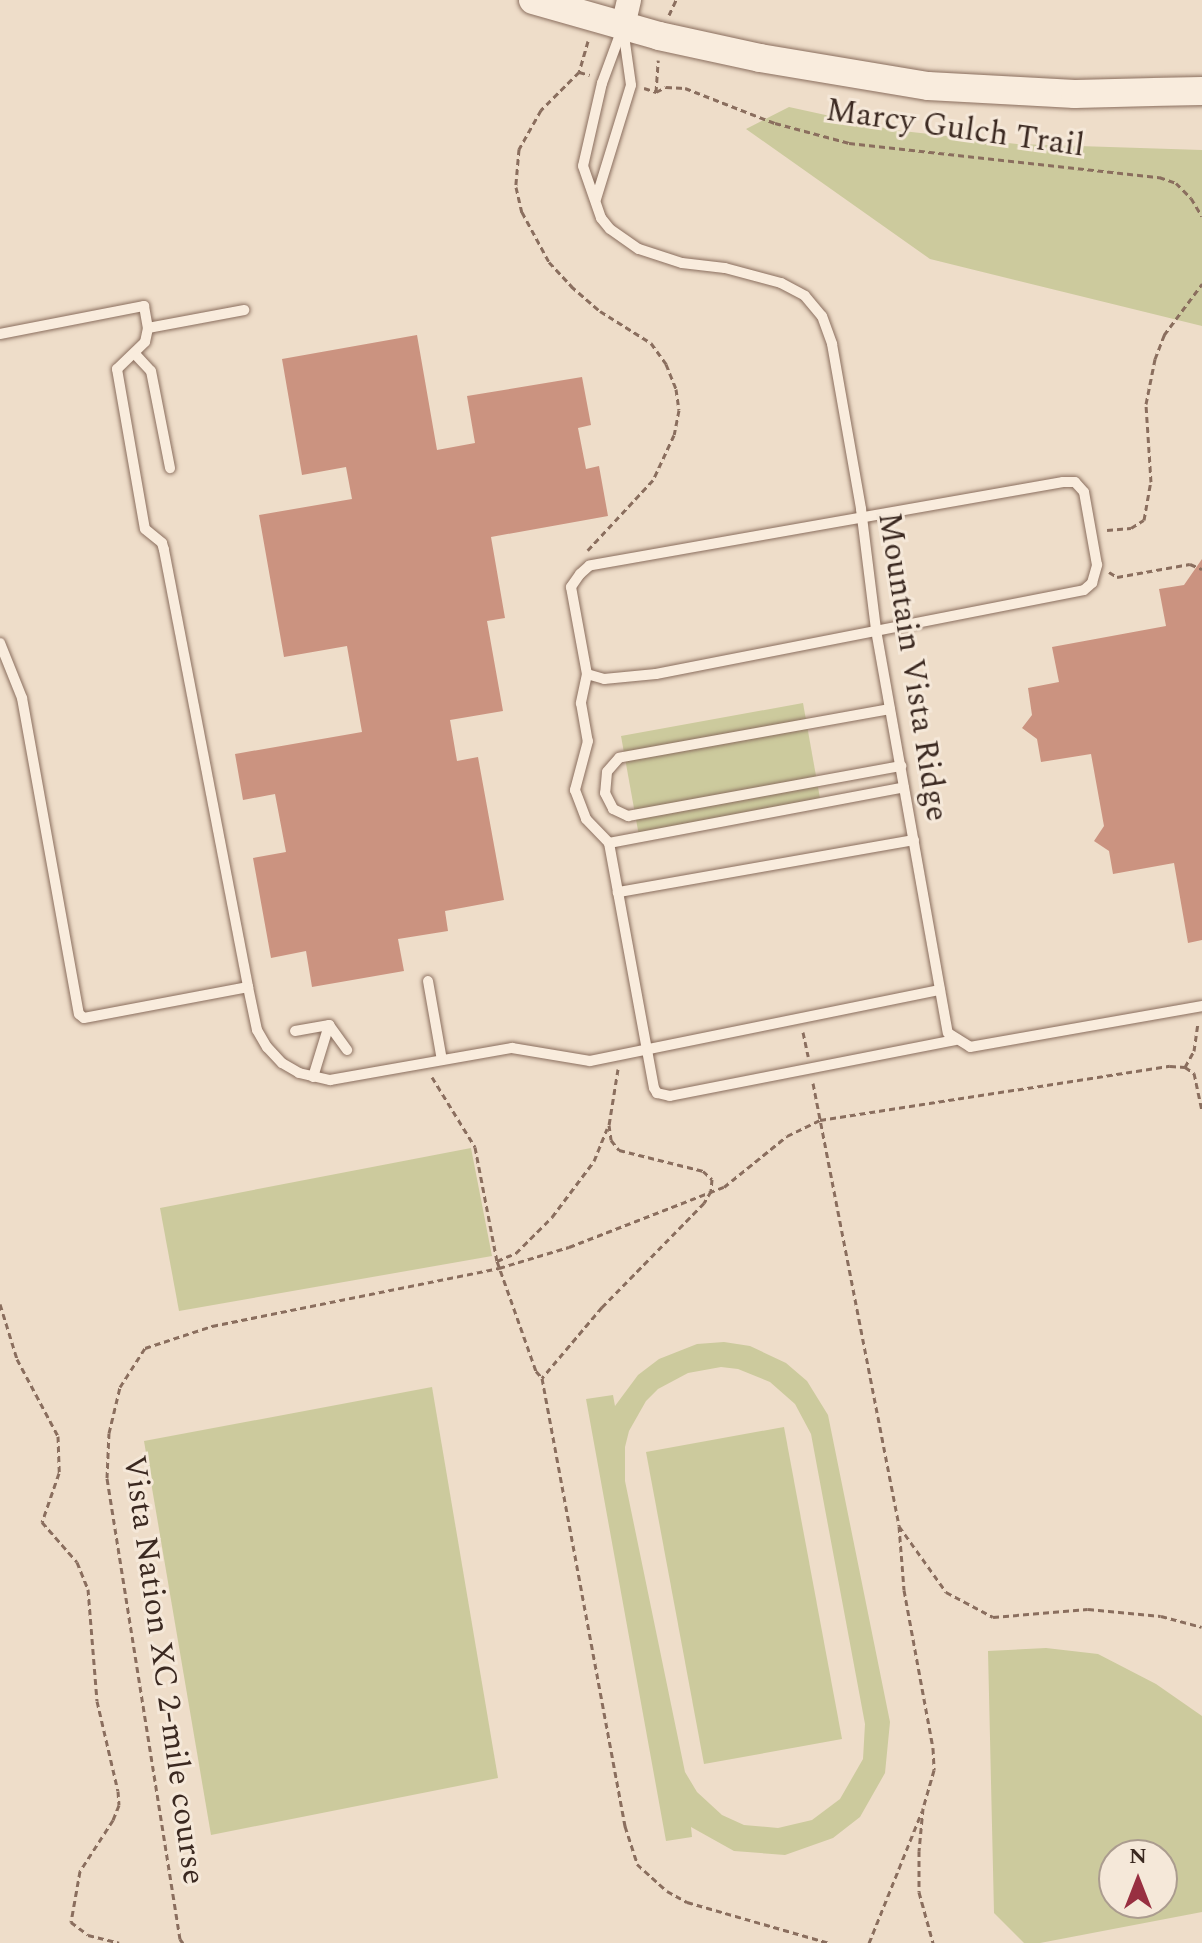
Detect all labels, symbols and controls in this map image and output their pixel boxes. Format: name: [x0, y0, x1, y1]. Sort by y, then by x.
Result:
street label: Marcy Gulch Trail: [823, 92, 1087, 166]
street label: Mountain Vista Ridge: [869, 510, 955, 824]
street label: Vista Nation XC 2-mile course: [114, 1453, 212, 1887]
north arrow: [1098, 1839, 1178, 1919]
text: N: [1129, 1840, 1147, 1873]

